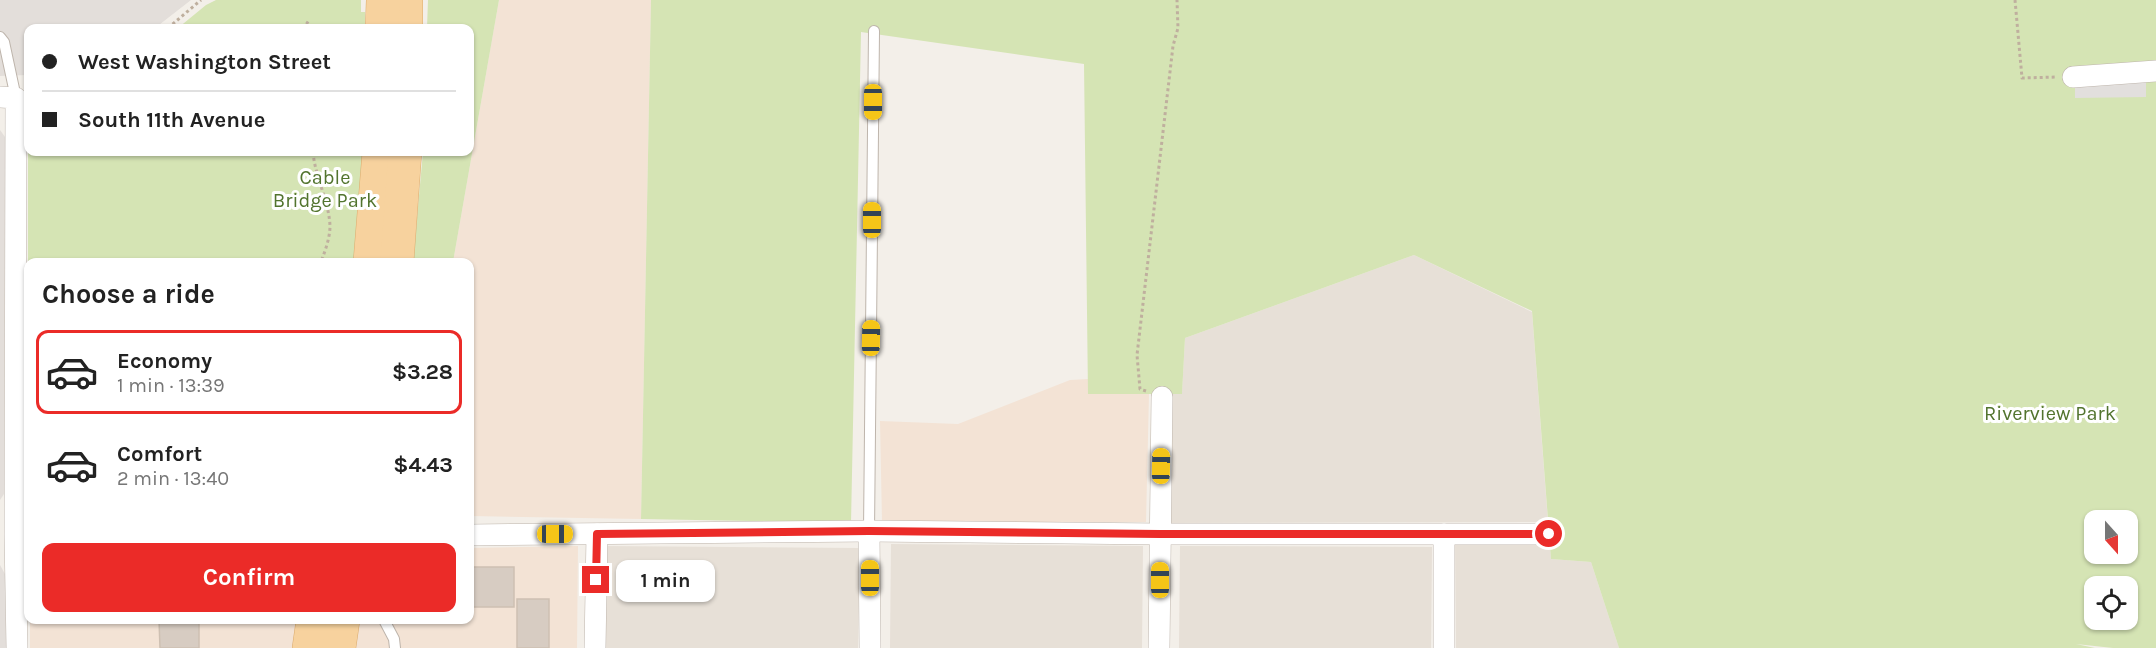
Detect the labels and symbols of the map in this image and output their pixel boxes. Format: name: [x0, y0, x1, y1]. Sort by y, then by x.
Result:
car: [864, 84, 882, 120]
park label: Cable Bridge Park: [273, 166, 377, 212]
car: [863, 202, 881, 238]
car: [862, 320, 880, 356]
park label: Riverview Park: [1984, 402, 2116, 425]
car: [1152, 448, 1170, 484]
north arrow: [2084, 510, 2138, 564]
route start: [1535, 520, 1562, 547]
car: [537, 525, 573, 543]
callout: 1 min: [617, 559, 716, 601]
car: [861, 560, 879, 596]
car: [1151, 562, 1169, 598]
route end: [582, 566, 609, 593]

